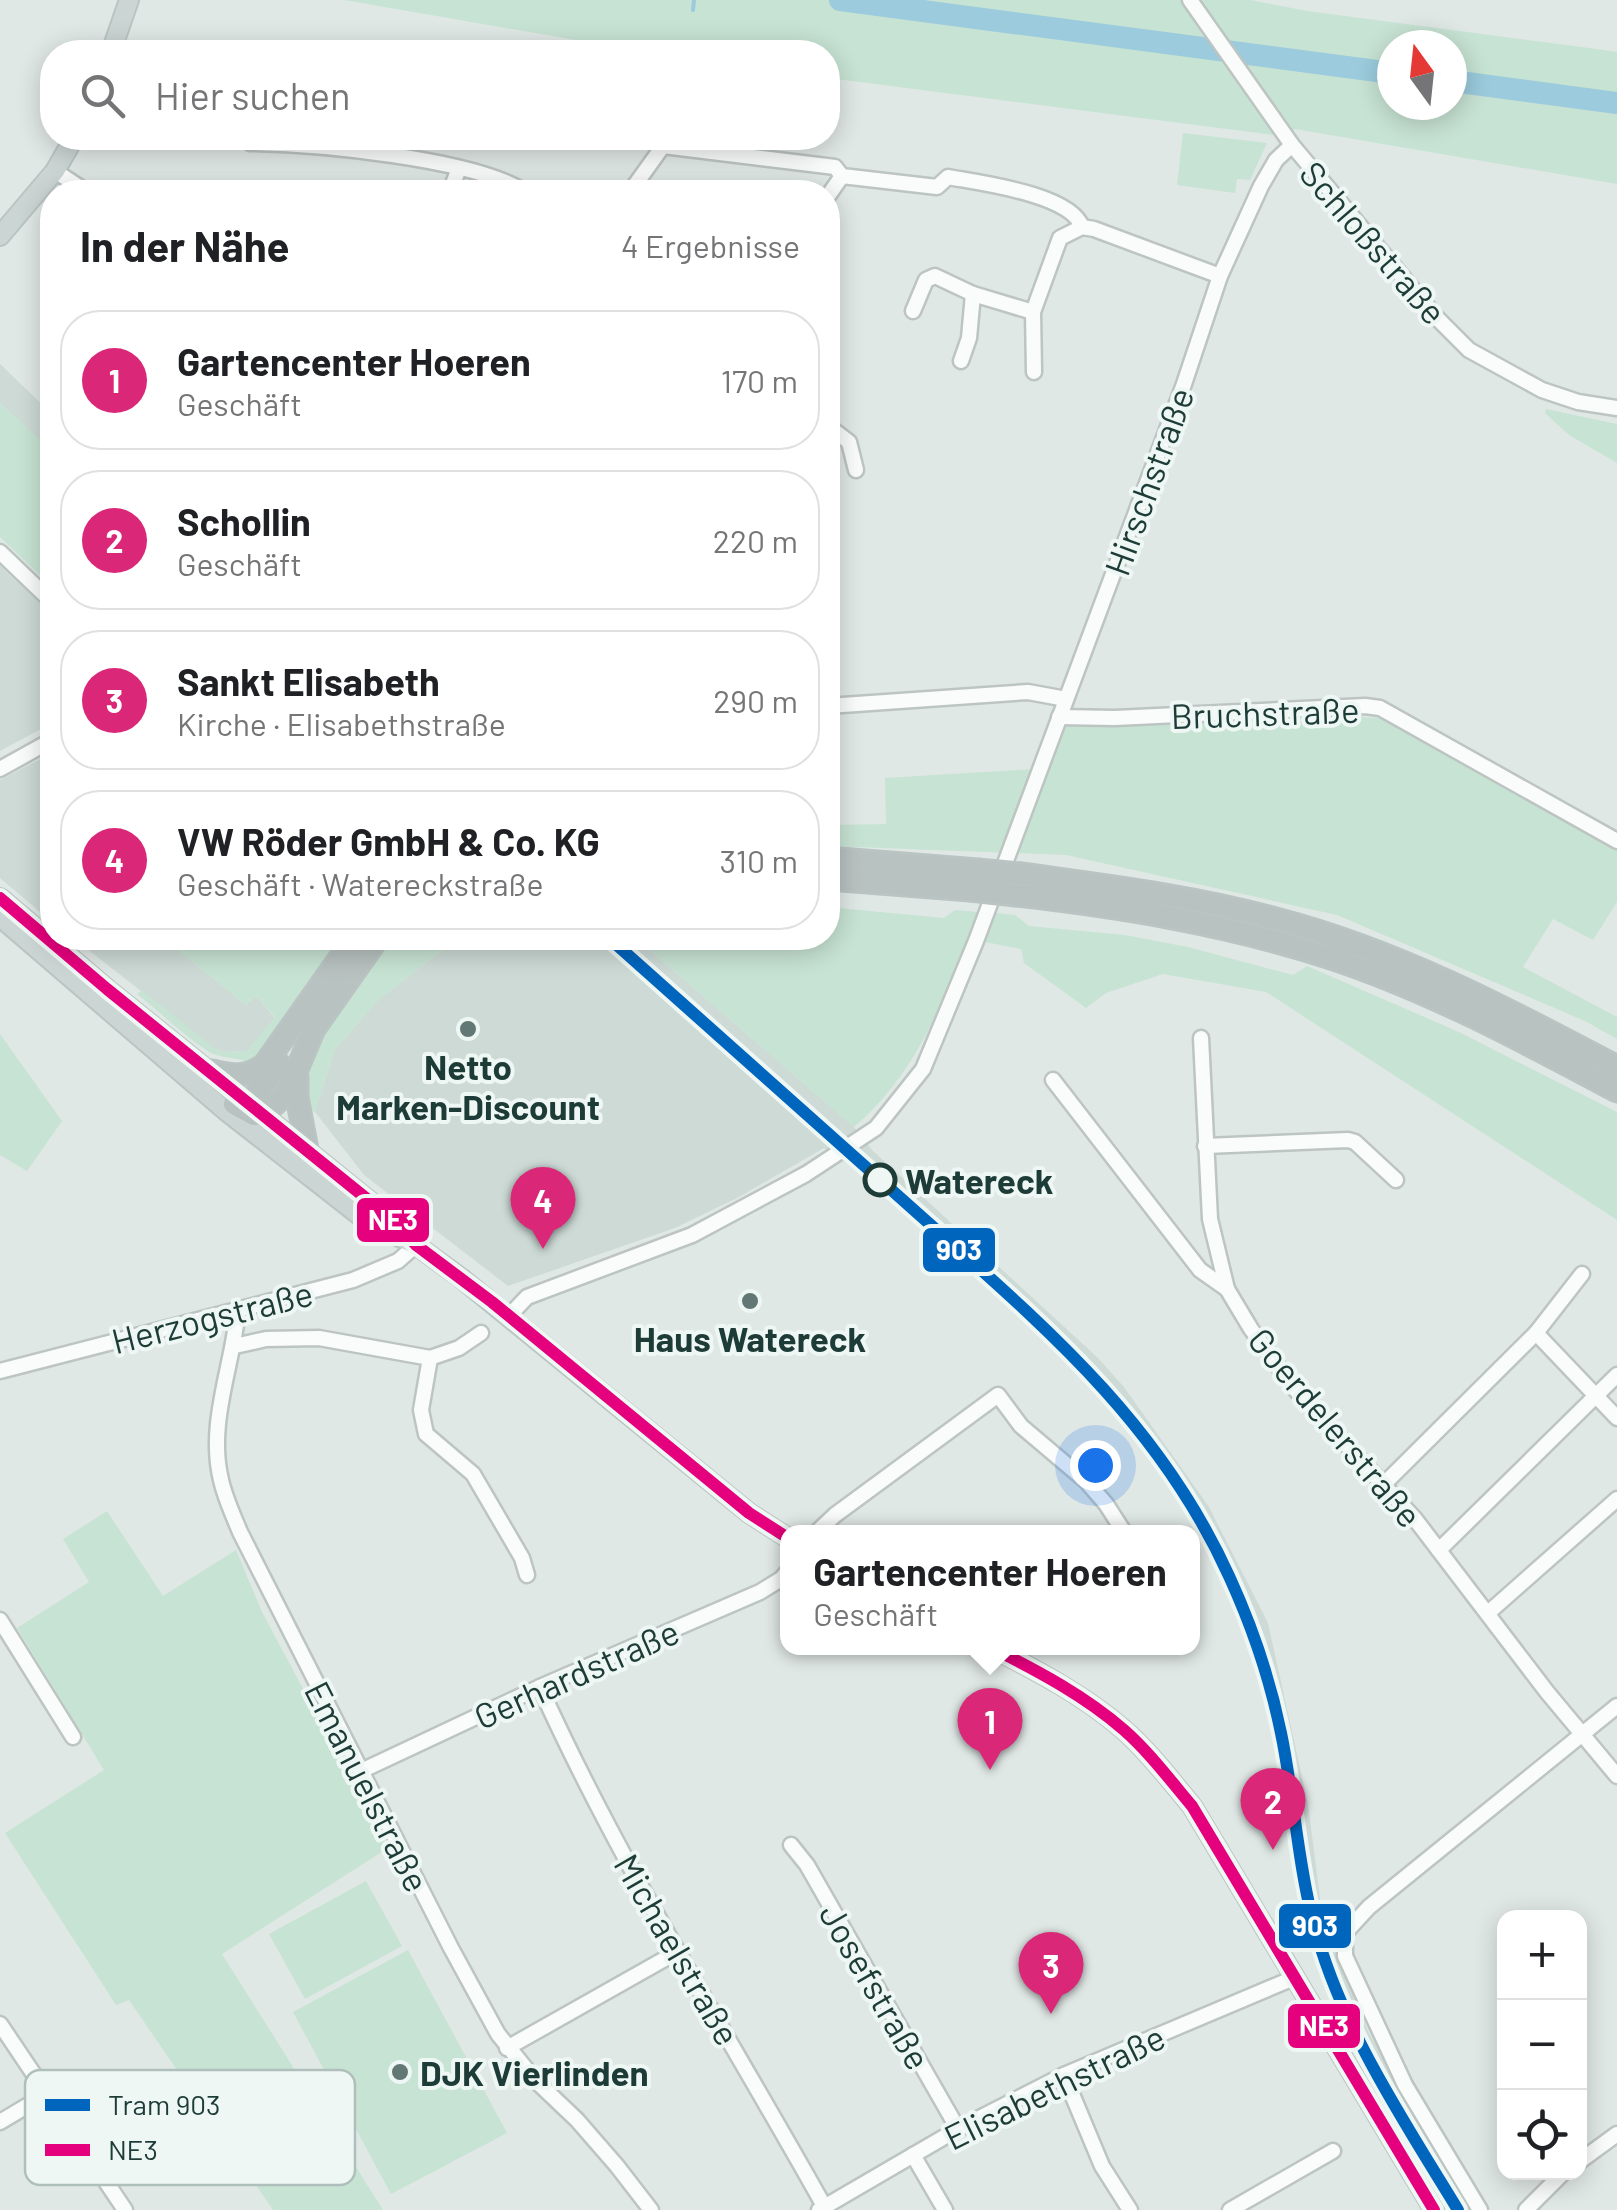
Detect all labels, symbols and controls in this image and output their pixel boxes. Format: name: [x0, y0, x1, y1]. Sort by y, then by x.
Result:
north arrow: [1377, 30, 1467, 120]
search box: [40, 40, 840, 150]
icon: search: [75, 68, 130, 123]
text: Hier suchen: [155, 72, 351, 118]
street label: Schloßstraße: [1292, 152, 1456, 332]
text: In der Nähe: [80, 220, 289, 270]
text: 4 Ergebnisse: [621, 226, 800, 264]
text: Gartencenter Hoeren: [177, 338, 531, 384]
text: 1: [109, 361, 120, 399]
text: 170 m: [721, 361, 798, 399]
street label: Hirschstraße: [1095, 381, 1201, 581]
text: Geschäft: [177, 384, 302, 422]
text: Schollin: [177, 498, 311, 544]
text: 2: [106, 521, 123, 559]
text: 220 m: [713, 521, 798, 559]
text: Geschäft: [177, 544, 302, 582]
text: Sankt Elisabeth: [177, 658, 440, 704]
text: 3: [106, 681, 123, 719]
text: 290 m: [713, 681, 798, 719]
street label: Bruchstraße: [1170, 688, 1360, 736]
text: Kirche · Elisabethstraße: [177, 704, 506, 742]
text: VW Röder GmbH & Co. KG: [177, 818, 600, 864]
text: 4: [105, 841, 124, 879]
text: 310 m: [720, 841, 798, 879]
text: Geschäft · Watereckstraße: [177, 864, 543, 902]
marker: Netto Marken-Discount: [457, 1018, 479, 1040]
place label: Netto Marken-Discount: [336, 1045, 600, 1127]
place label: Watereck: [905, 1159, 1053, 1201]
marker: Watereck: [864, 1164, 896, 1196]
pin: 4: [510, 1166, 576, 1249]
line badge: NE3: [355, 1196, 431, 1244]
text: NE3: [368, 1202, 418, 1236]
line badge: 903: [921, 1226, 997, 1274]
text: 903: [936, 1232, 982, 1266]
street label: Herzogstraße: [107, 1271, 317, 1361]
marker: Haus Watereck: [739, 1290, 761, 1312]
place label: Haus Watereck: [634, 1317, 866, 1359]
street label: Goerdelerstraße: [1241, 1319, 1431, 1535]
your location: [1070, 1440, 1121, 1491]
popup: [780, 1525, 1200, 1655]
text: Gartencenter Hoeren: [813, 1548, 1167, 1594]
text: Geschäft: [813, 1594, 938, 1632]
street label: Gerhardstraße: [467, 1609, 685, 1737]
street label: Emanuelstraße: [297, 1674, 439, 1898]
pin: 1: [958, 1688, 1022, 1770]
pin: 2: [1240, 1768, 1306, 1850]
street label: Michaelstraße: [606, 1846, 750, 2052]
street label: Josefstraße: [812, 1896, 940, 2076]
line badge: 903: [1277, 1902, 1353, 1950]
text: 903: [1292, 1908, 1338, 1942]
map controls: [1497, 1910, 1587, 2180]
button: +: [1497, 1910, 1587, 2000]
pin: 3: [1018, 1932, 1084, 2014]
button: −: [1497, 2000, 1587, 2090]
line badge: NE3: [1286, 2002, 1362, 2050]
text: NE3: [1299, 2008, 1349, 2042]
street label: Elisabethstraße: [937, 2015, 1171, 2157]
place label: DJK Vierlinden: [420, 2051, 649, 2093]
marker: DJK Vierlinden: [389, 2061, 411, 2083]
legend: [25, 2070, 355, 2185]
text: Tram 903: [108, 2087, 220, 2121]
button: locate: [1497, 2090, 1587, 2180]
text: NE3: [108, 2132, 158, 2166]

